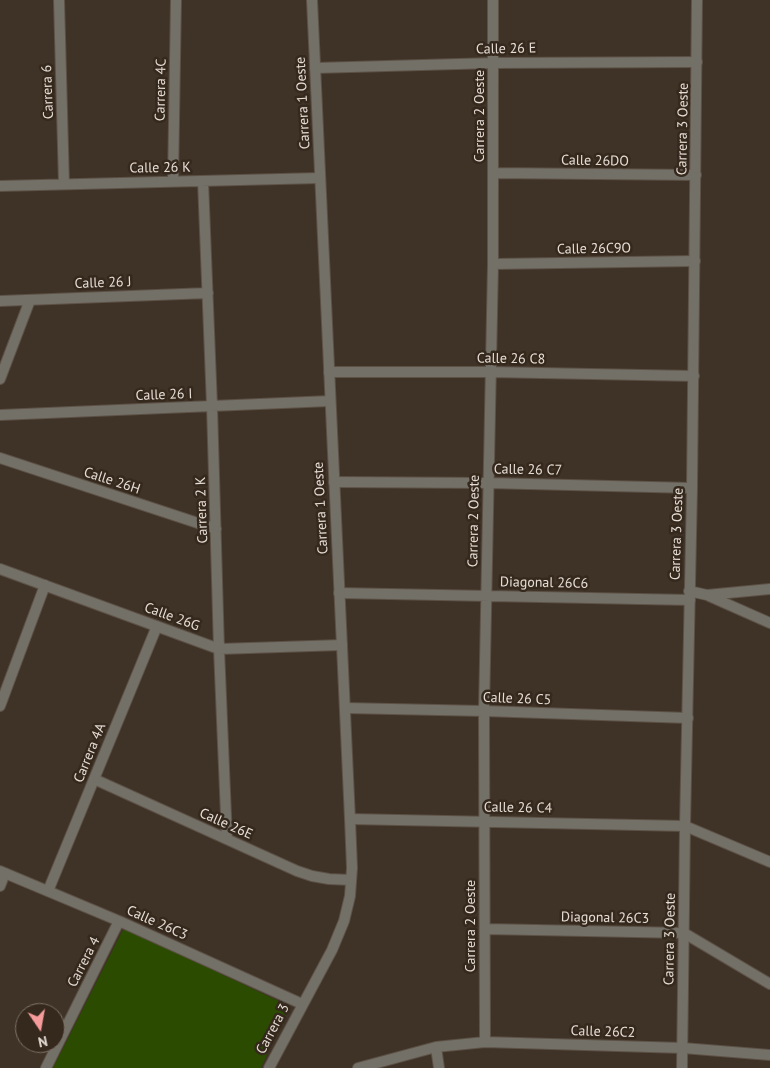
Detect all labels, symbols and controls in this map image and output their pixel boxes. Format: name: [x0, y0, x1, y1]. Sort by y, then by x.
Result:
street label: Calle 26 E: [476, 40, 536, 58]
street label: Carrera 1 Oeste: [292, 56, 314, 150]
street label: Carrera 4C: [152, 59, 170, 121]
street label: Carrera 6: [39, 65, 57, 119]
street label: Carrera 2 Oeste: [472, 70, 488, 162]
street label: Carrera 3 Oeste: [674, 83, 692, 175]
street label: Calle 26DO: [561, 152, 629, 170]
street label: Calle 26 K: [129, 159, 191, 177]
street label: Calle 26C9O: [557, 240, 631, 258]
street label: Calle 26 J: [74, 274, 132, 292]
street label: Calle 26 C8: [477, 350, 545, 368]
street label: Calle 26 I: [135, 386, 193, 404]
street label: Carrera 1 Oeste: [310, 461, 332, 555]
street label: Calle 26 C7: [494, 461, 562, 479]
street label: Calle 26H: [82, 464, 142, 498]
street label: Carrera 2 Oeste: [465, 475, 483, 567]
street label: Carrera 2 K: [192, 476, 212, 544]
street label: Carrera 3 Oeste: [667, 488, 687, 580]
street label: Diagonal 26C6: [500, 574, 588, 592]
street label: Calle 26G: [142, 599, 202, 635]
street label: Calle 26 C5: [483, 689, 551, 709]
street label: Carrera 4A: [70, 721, 110, 785]
street label: Calle 26 C4: [484, 799, 552, 817]
street label: Calle 26E: [197, 805, 255, 843]
street label: Carrera 2 Oeste: [463, 880, 479, 972]
street label: Carrera 3 Oeste: [661, 893, 679, 985]
street label: Calle 26C3: [124, 902, 190, 944]
street label: Diagonal 26C3: [561, 909, 649, 927]
street label: Carrera 4: [64, 934, 104, 990]
street label: Carrera 3: [253, 1001, 293, 1057]
north arrow: [15, 1003, 65, 1053]
street label: Calle 26C2: [570, 1022, 636, 1042]
text: N: [37, 1032, 49, 1051]

